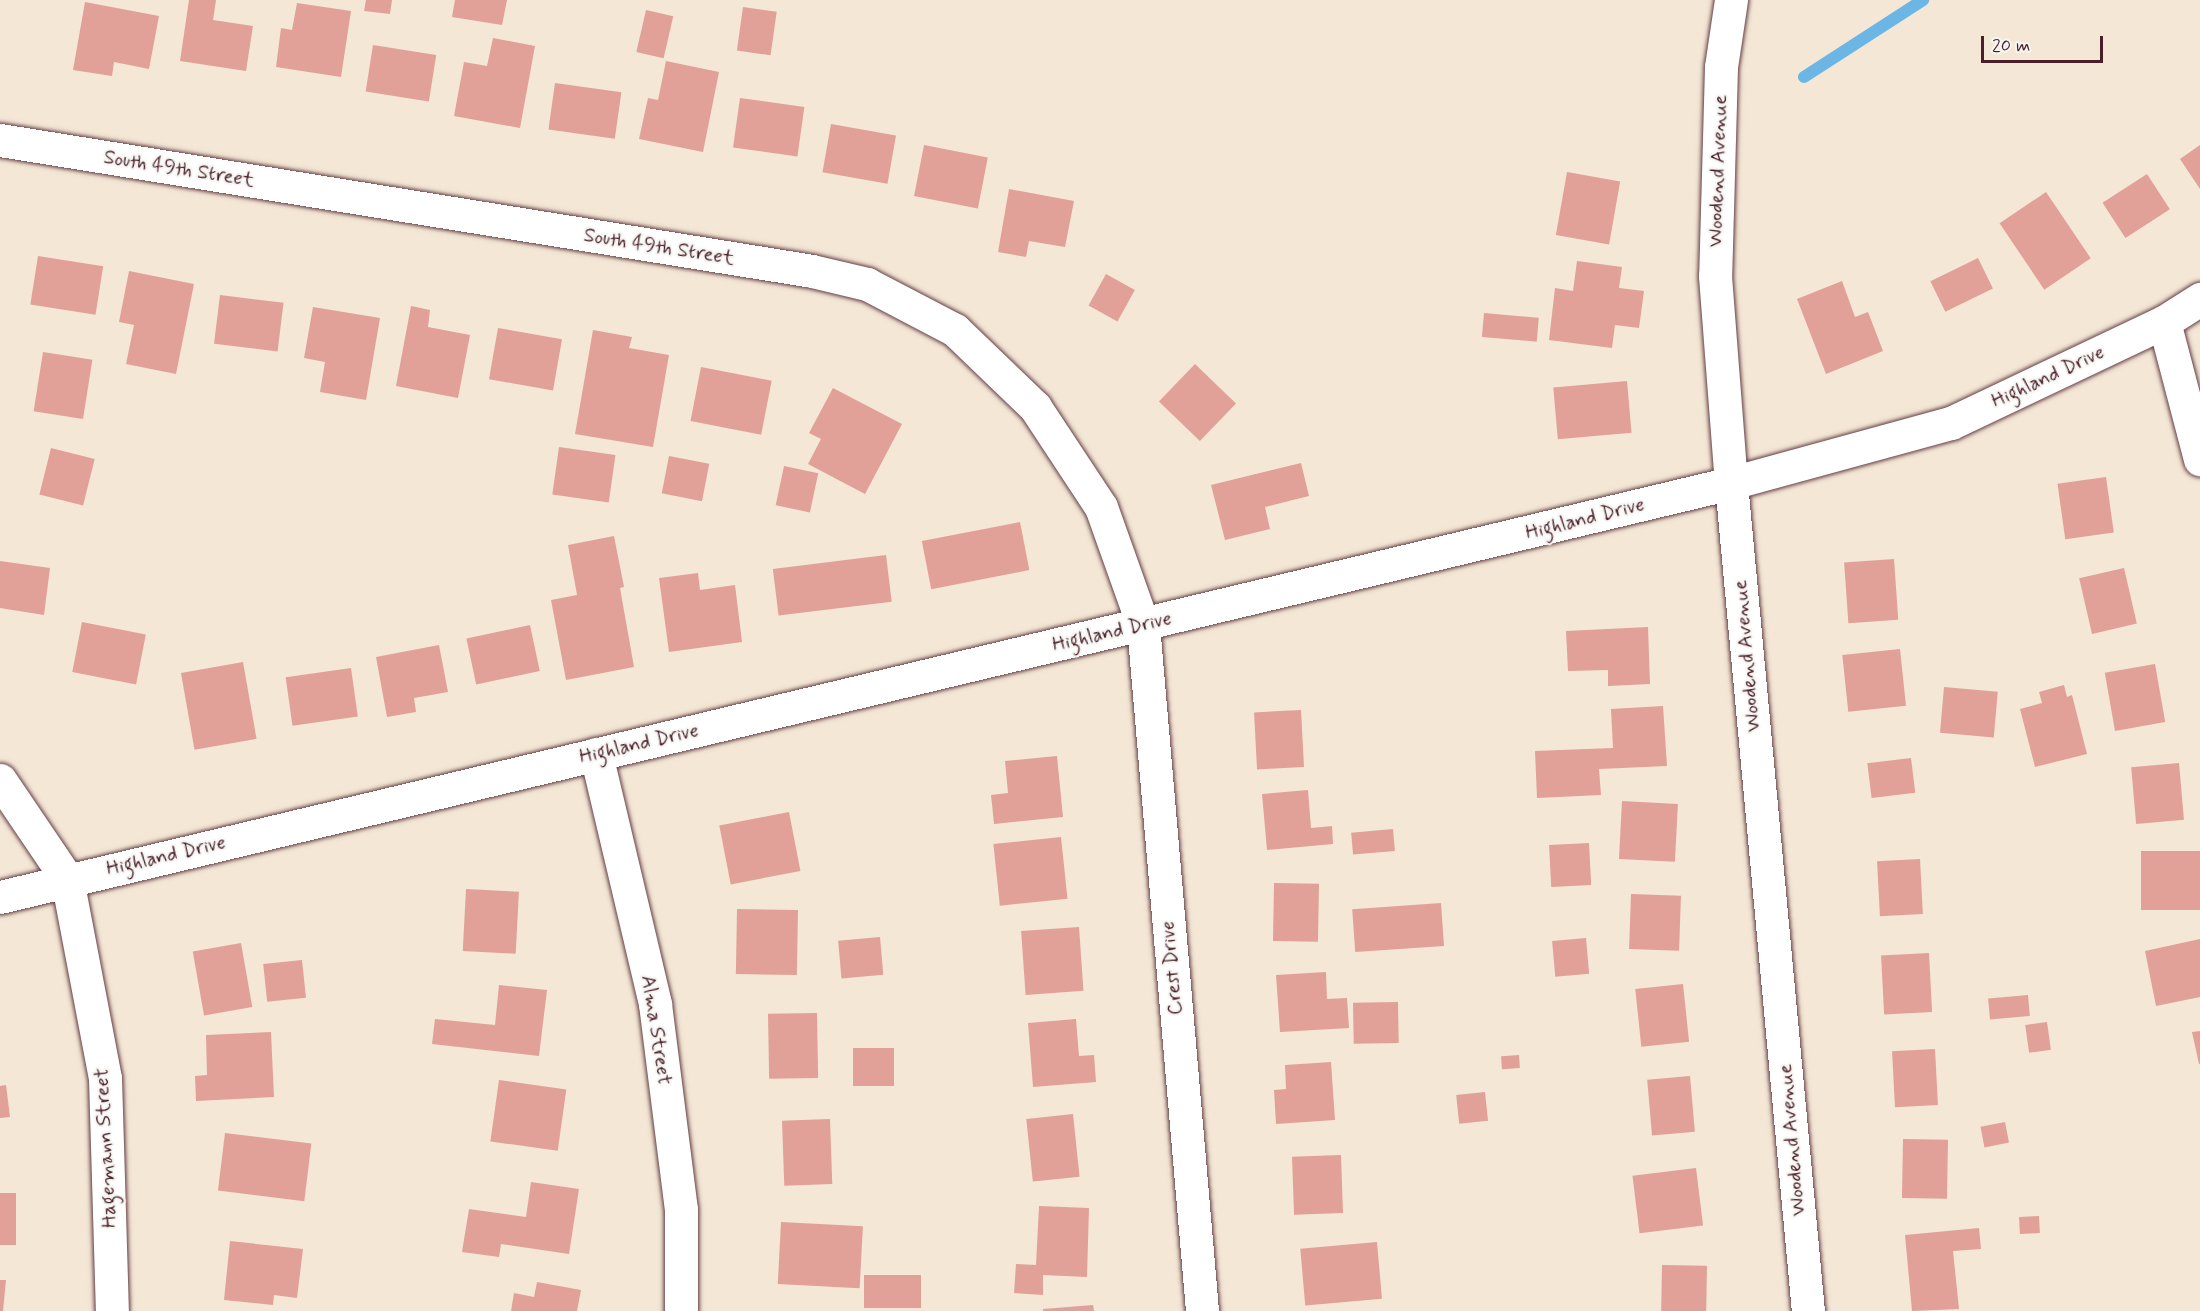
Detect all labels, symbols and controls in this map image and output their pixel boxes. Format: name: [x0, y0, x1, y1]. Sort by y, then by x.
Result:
scale bar: [1984, 24, 2106, 62]
text: 20 m: [1992, 34, 2030, 58]
street label: Woodend Avenue: [1703, 97, 1733, 245]
street label: South 49th Street: [102, 145, 256, 193]
street label: South 49th Street: [582, 223, 736, 271]
street label: Highland Drive: [1988, 340, 2108, 414]
street label: Highland Drive: [1523, 493, 1647, 545]
street label: Woodend Avenue: [1729, 582, 1765, 730]
street label: Highland Drive: [1050, 607, 1174, 657]
street label: Highland Drive: [577, 719, 701, 769]
street label: Highland Drive: [104, 831, 228, 881]
street label: Crest Drive: [1156, 920, 1188, 1016]
street label: Alma Street: [636, 974, 676, 1086]
street label: Woodend Avenue: [1774, 1066, 1810, 1214]
street label: Hagemann Street: [90, 1068, 122, 1228]

